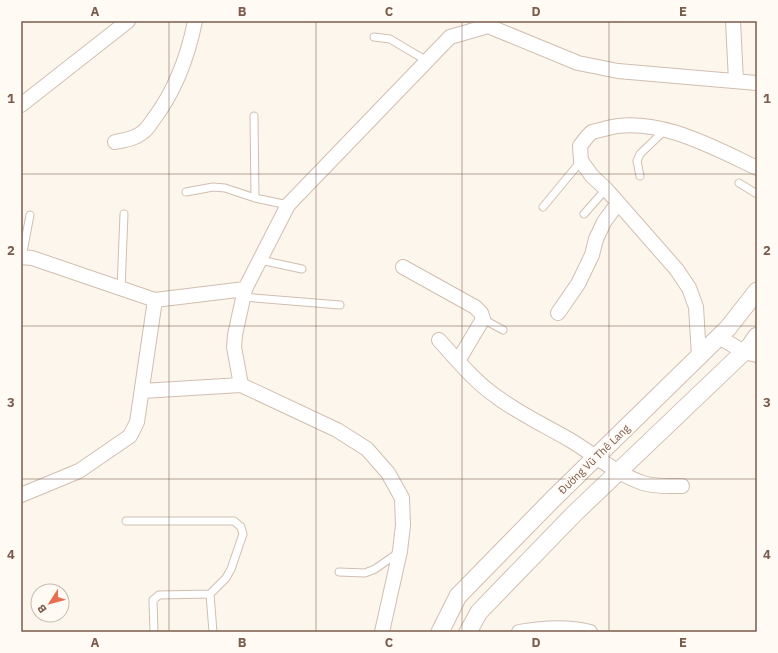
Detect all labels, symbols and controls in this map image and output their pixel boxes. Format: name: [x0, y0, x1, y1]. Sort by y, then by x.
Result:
text: A: [91, 3, 100, 20]
text: B: [238, 3, 247, 20]
text: C: [385, 3, 394, 20]
text: D: [531, 3, 541, 20]
text: E: [679, 3, 687, 20]
text: 1: [7, 90, 15, 107]
text: 1: [763, 90, 771, 107]
text: 2: [7, 242, 15, 259]
text: 2: [763, 242, 771, 259]
text: 3: [7, 394, 15, 411]
text: 3: [763, 394, 771, 411]
street label: Đường Vũ Thê Lang: [555, 421, 633, 497]
text: 4: [7, 546, 15, 563]
text: 4: [763, 546, 771, 563]
north arrow: [30, 583, 70, 623]
text: B: [34, 602, 50, 616]
text: A: [91, 634, 100, 651]
text: B: [238, 634, 247, 651]
text: C: [385, 634, 394, 651]
text: D: [531, 634, 541, 651]
text: E: [679, 634, 687, 651]

